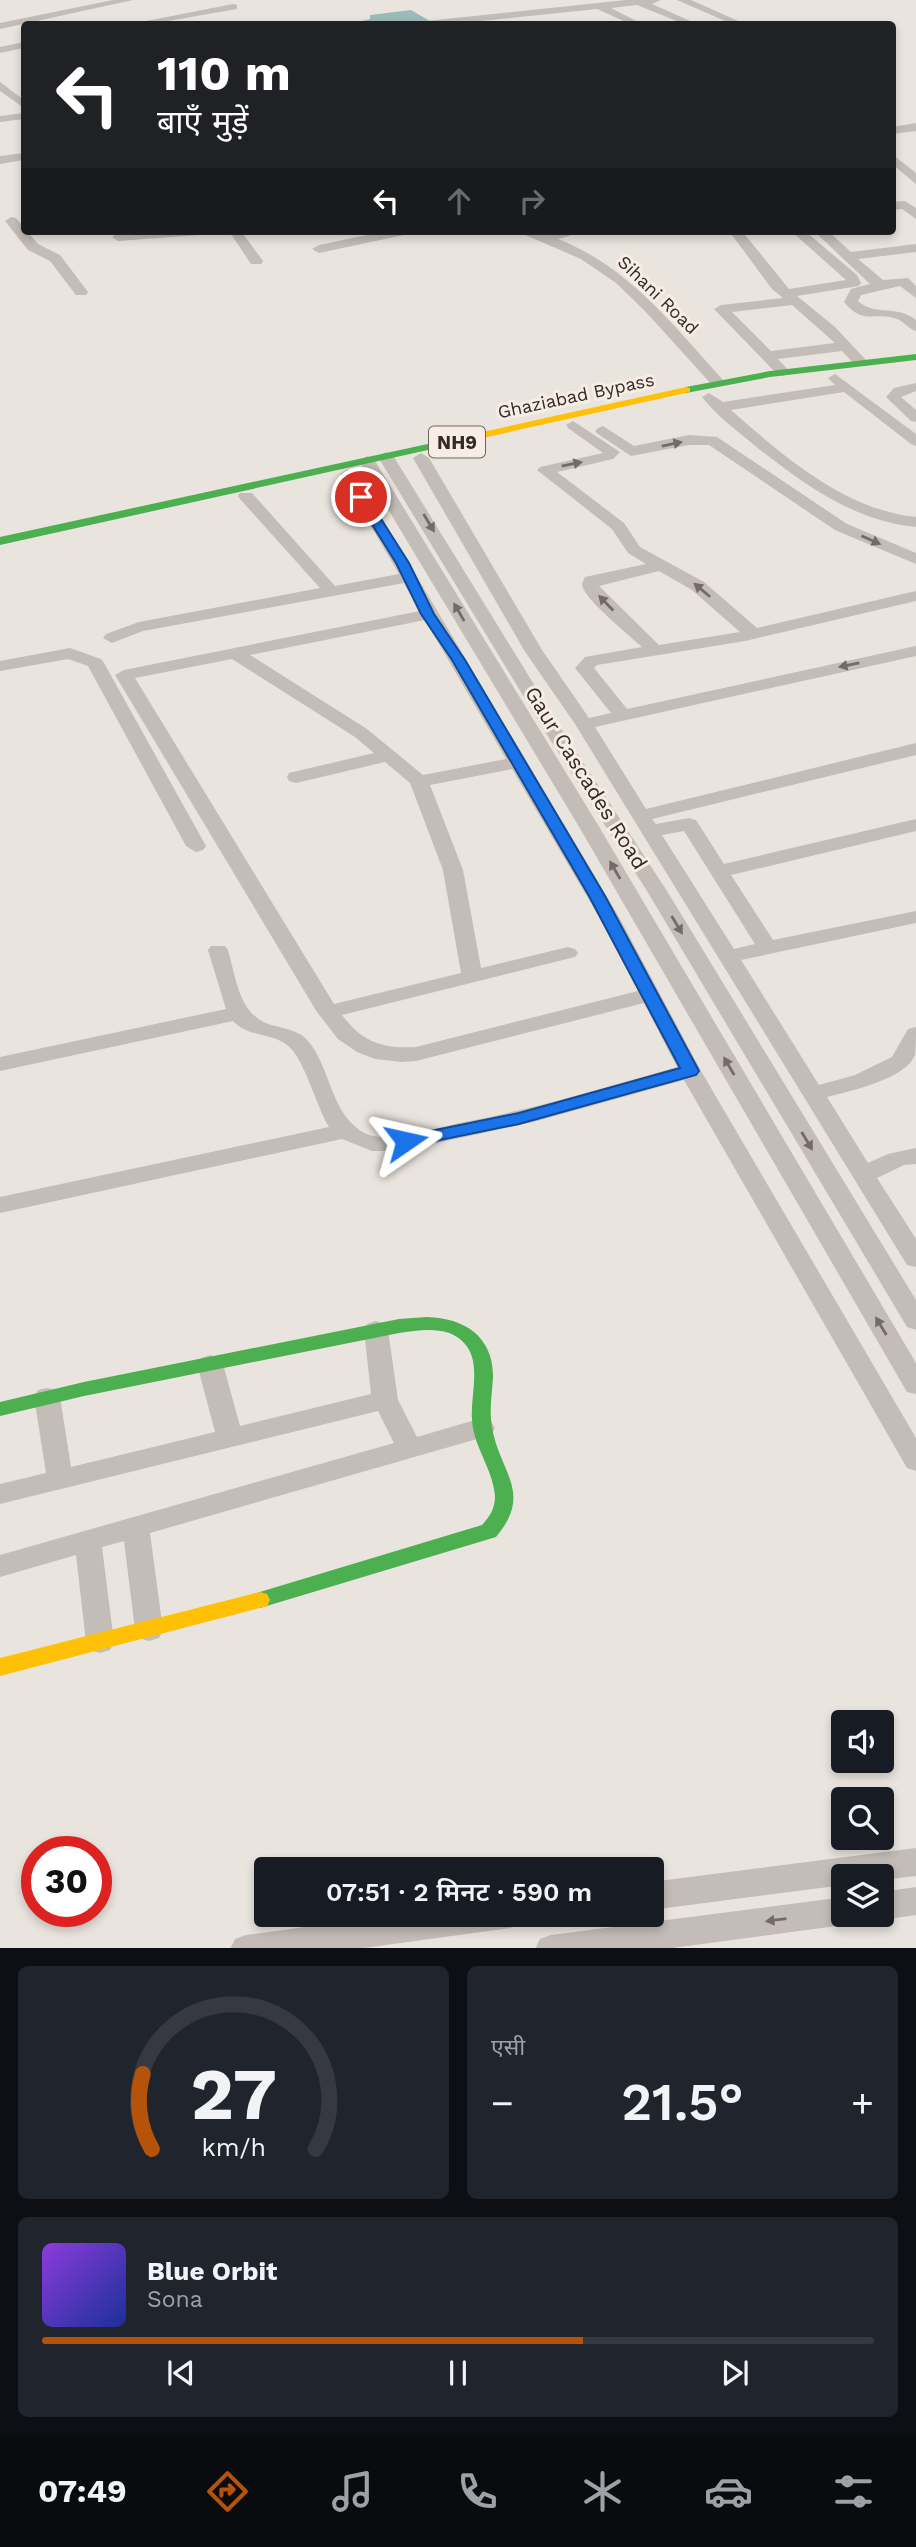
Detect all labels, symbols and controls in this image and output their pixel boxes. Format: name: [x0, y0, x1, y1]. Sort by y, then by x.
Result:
text: 110 m: [157, 44, 291, 102]
icon: left: [42, 49, 133, 140]
text: बाएँ मुड़ें: [157, 103, 248, 141]
icon: left: [367, 182, 405, 220]
icon: ahead: [440, 182, 478, 220]
icon: right: [513, 182, 551, 220]
street label: Sihani Road: [614, 251, 703, 338]
street label: Ghaziabad Bypass: [496, 369, 656, 422]
road number: NH9: [429, 426, 485, 458]
one-way arrow: [661, 438, 683, 449]
one-way arrow: [561, 458, 583, 469]
pin: [331, 467, 391, 527]
icon: arrive: [342, 478, 380, 516]
one-way arrow: [422, 513, 435, 532]
one-way arrow: [860, 535, 881, 546]
one-way arrow: [693, 583, 710, 598]
one-way arrow: [597, 595, 614, 612]
one-way arrow: [453, 602, 465, 622]
one-way arrow: [838, 660, 860, 671]
street label: Gaur Cascades Road: [520, 682, 653, 874]
one-way arrow: [608, 860, 621, 879]
one-way arrow: [671, 915, 684, 934]
one-way arrow: [723, 1057, 736, 1076]
position arrow: [369, 1104, 443, 1178]
one-way arrow: [801, 1131, 814, 1150]
one-way arrow: [876, 1316, 888, 1336]
map controls: [831, 1710, 894, 1927]
button: sound: [831, 1710, 894, 1773]
button: search: [831, 1787, 894, 1850]
speed limit sign: 30: [21, 1836, 112, 1927]
button: layers: [831, 1864, 894, 1927]
text: 07:51 · 2 मिनट · 590 m: [326, 1877, 592, 1907]
one-way arrow: [765, 1914, 787, 1925]
text: एसी: [491, 2034, 525, 2061]
text: 27: [190, 2051, 277, 2137]
text: 21.5°: [621, 2072, 744, 2133]
text: −: [491, 2081, 514, 2125]
text: +: [851, 2081, 874, 2125]
text: km/h: [201, 2132, 266, 2161]
text: Blue Orbit: [147, 2256, 277, 2286]
text: Sona: [147, 2286, 203, 2313]
icon: previous: [162, 2354, 200, 2392]
icon: pause: [439, 2354, 477, 2392]
icon: next: [716, 2354, 754, 2392]
icon: directions: [203, 2467, 252, 2516]
icon: music: [328, 2467, 377, 2516]
icon: phone: [453, 2467, 502, 2516]
icon: climate: [578, 2467, 627, 2516]
icon: car: [704, 2467, 753, 2516]
icon: filters: [829, 2467, 878, 2516]
text: 07:49: [38, 2472, 127, 2510]

